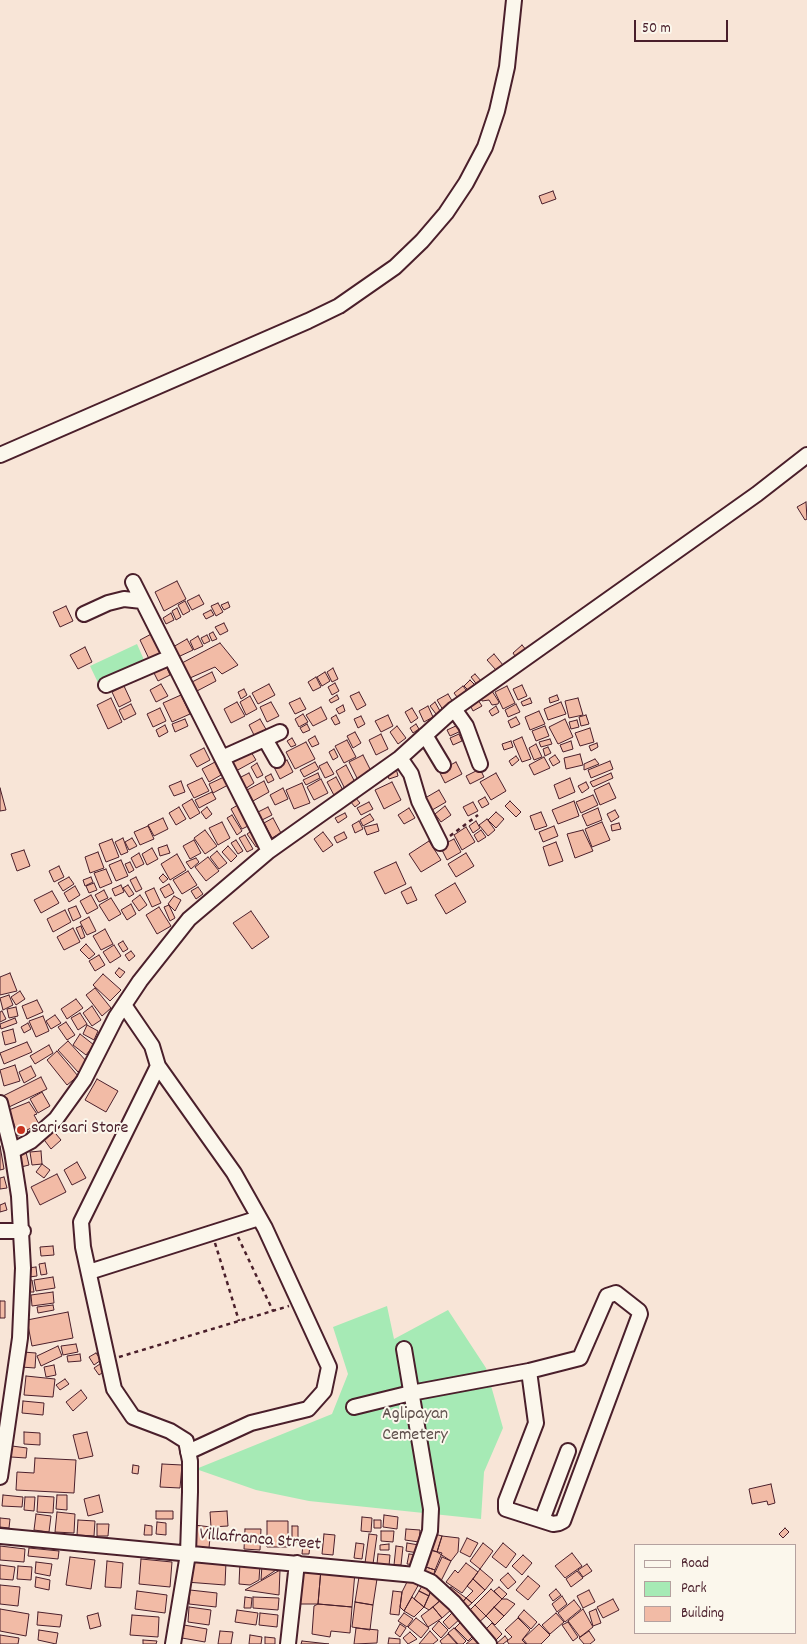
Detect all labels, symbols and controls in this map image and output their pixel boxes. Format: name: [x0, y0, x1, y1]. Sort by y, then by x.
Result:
scale bar: [637, 10, 731, 42]
text: 50 m: [642, 18, 671, 40]
place label: sari sari Store: [31, 1119, 128, 1141]
marker: sari sari Store: [15, 1124, 27, 1136]
park label: Aglipayan Cemetery: [382, 1405, 448, 1448]
street label: Villafranca Street: [198, 1525, 322, 1557]
legend: [634, 1544, 797, 1634]
text: Road: [681, 1553, 709, 1575]
text: Park: [681, 1578, 707, 1600]
text: Building: [681, 1603, 724, 1625]

